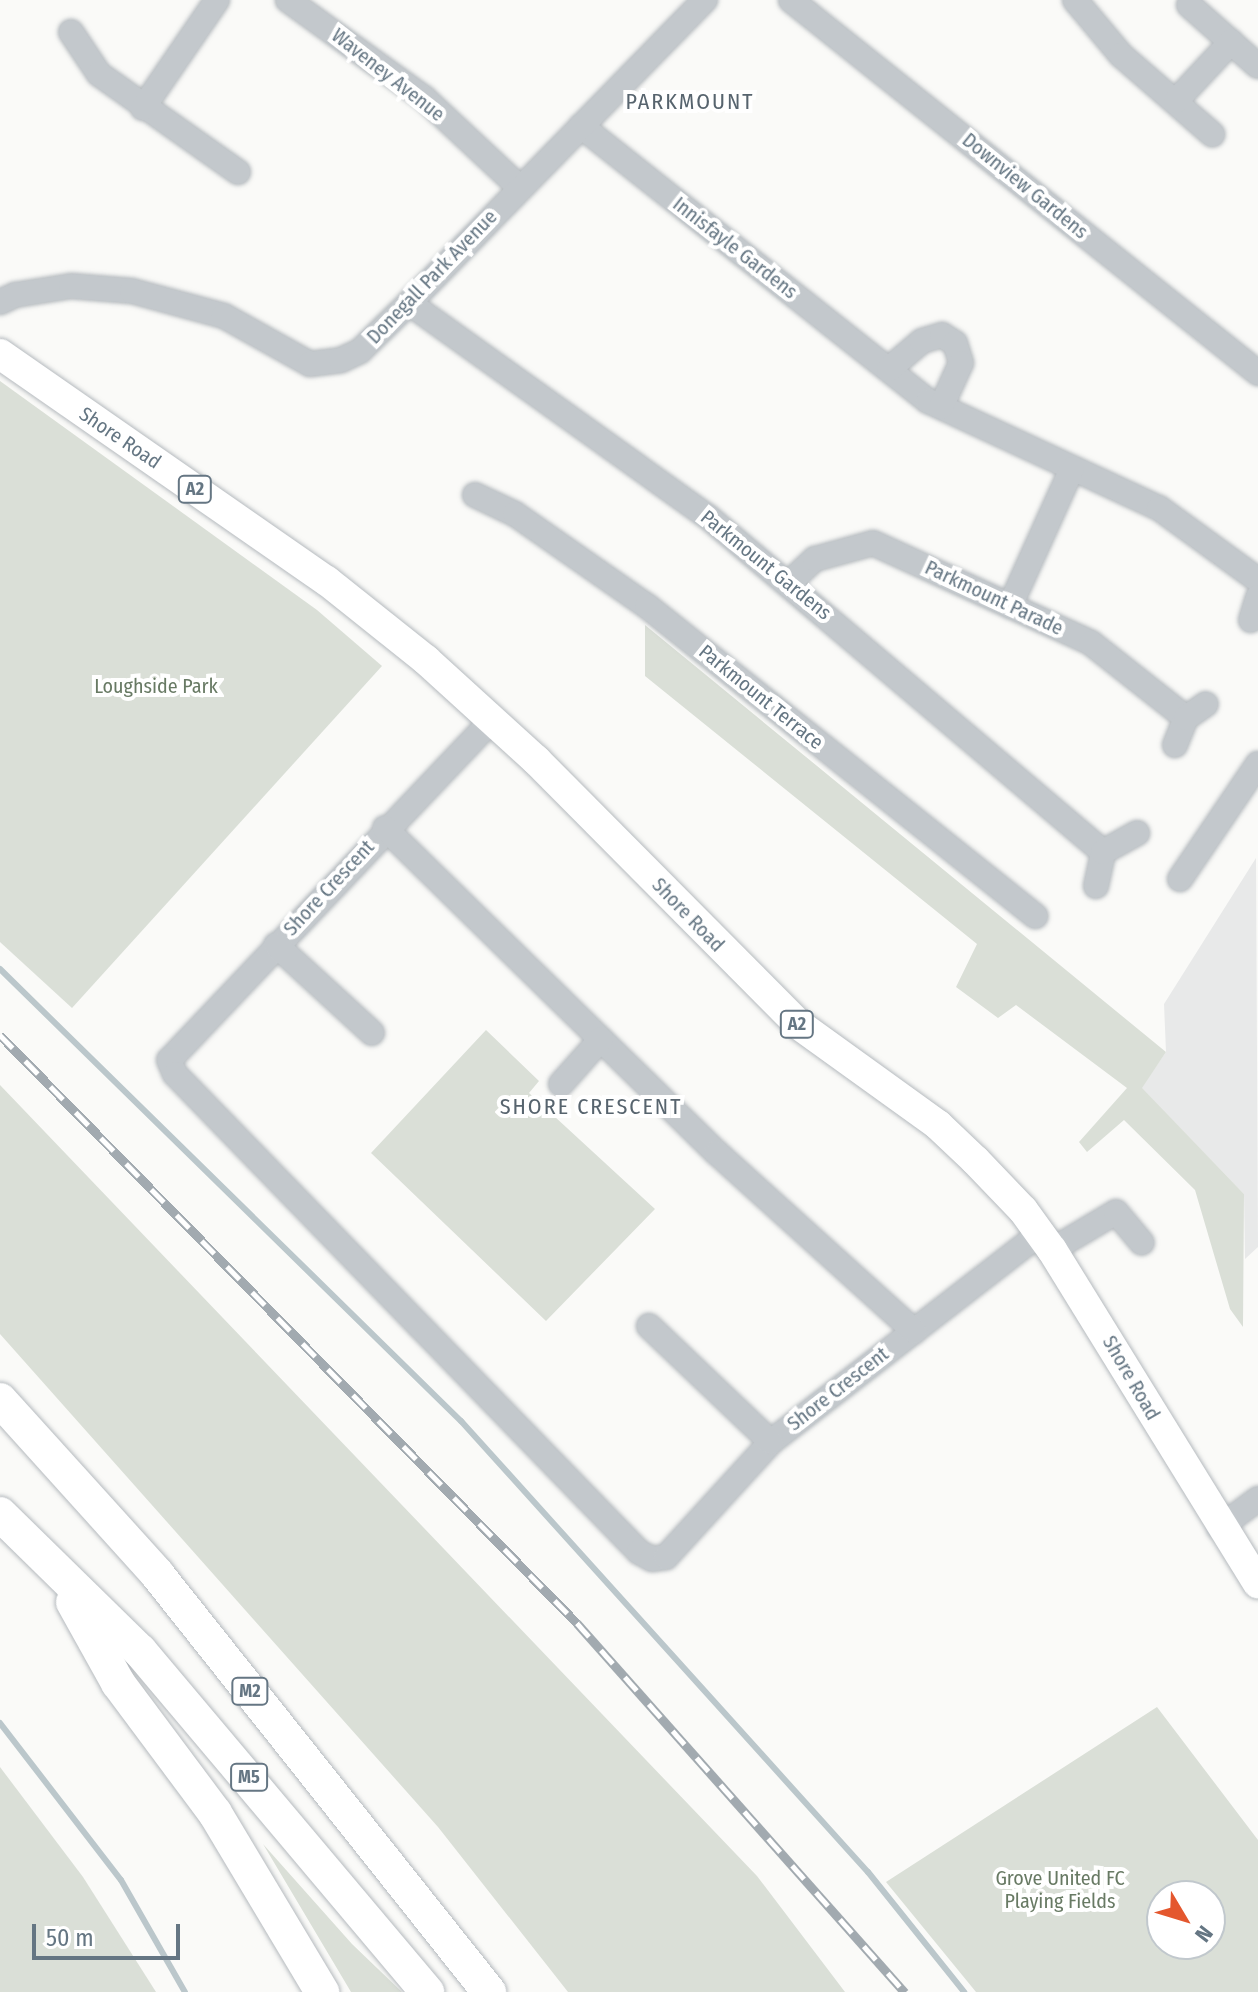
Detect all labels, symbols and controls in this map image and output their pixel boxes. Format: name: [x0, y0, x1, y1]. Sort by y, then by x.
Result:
street label: Waveney Avenue: [327, 23, 449, 127]
district label: PARKMOUNT: [625, 89, 755, 115]
street label: Downview Gardens: [957, 128, 1093, 244]
street label: Innisfayle Gardens: [668, 192, 802, 304]
street label: Donegall Park Avenue: [362, 205, 502, 349]
street label: Shore Road: [75, 402, 165, 474]
road number: A2: [177, 475, 213, 503]
street label: Parkmount Gardens: [696, 505, 836, 625]
street label: Parkmount Parade: [921, 556, 1067, 640]
street label: Parkmount Terrace: [694, 640, 828, 754]
park label: Loughside Park: [94, 674, 218, 698]
street label: Shore Crescent: [279, 835, 379, 941]
street label: Shore Road: [647, 873, 729, 957]
road number: A2: [779, 1010, 815, 1038]
district label: SHORE CRESCENT: [500, 1094, 682, 1120]
street label: Shore Road: [1097, 1332, 1165, 1424]
street label: Shore Crescent: [783, 1342, 893, 1436]
road number: M2: [230, 1677, 270, 1705]
road number: M5: [229, 1763, 269, 1791]
park label: Grove United FC Playing Fields: [995, 1867, 1125, 1914]
north arrow: [1146, 1880, 1226, 1960]
scale bar: [36, 1908, 184, 1958]
text: N: [1189, 1920, 1218, 1947]
text: 50 m: [46, 1924, 94, 1952]

